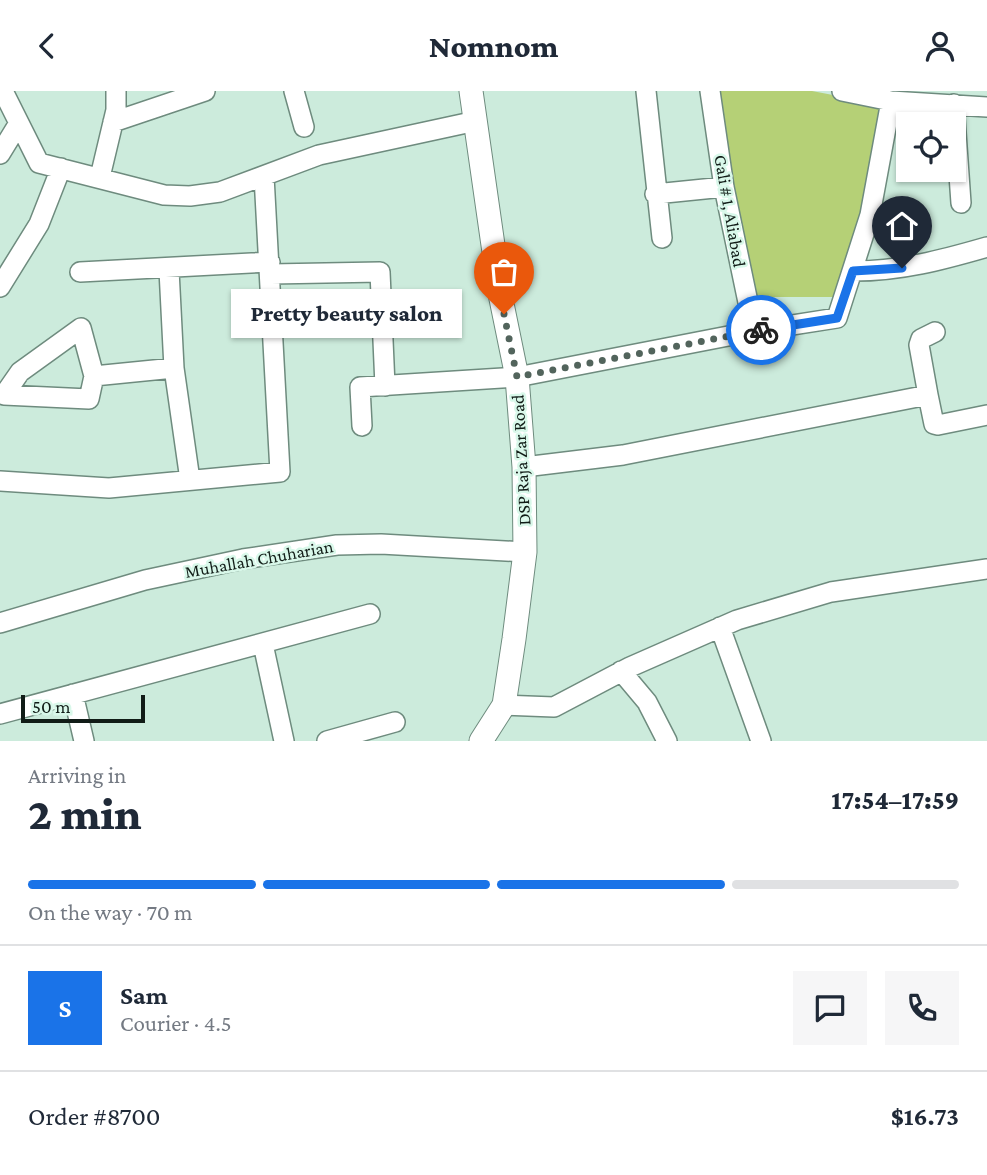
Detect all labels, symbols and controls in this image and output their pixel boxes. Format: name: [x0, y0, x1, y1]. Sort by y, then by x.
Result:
icon: back: [28, 27, 66, 65]
icon: person: [921, 27, 959, 65]
text: Nomnom: [429, 28, 558, 64]
map controls: [896, 112, 966, 182]
button: locate: [896, 112, 966, 182]
street label: Gali # 1, Aliabad: [710, 153, 750, 269]
pin: [872, 196, 932, 268]
icon: home: [883, 207, 921, 245]
pin: [474, 242, 534, 314]
icon: bag: [485, 253, 523, 291]
callout: Pretty beauty salon: [231, 289, 462, 339]
courier: [726, 295, 796, 365]
text: Pretty beauty salon: [250, 300, 443, 326]
icon: bike: [742, 311, 780, 349]
street label: DSP Raja Zar Road: [508, 393, 535, 526]
street label: Muhallah Chuharian: [183, 536, 335, 582]
scale bar: [21, 692, 145, 724]
text: 50 m: [32, 696, 71, 717]
text: Arriving in: [28, 762, 126, 788]
text: 17:54–17:59: [831, 786, 959, 815]
text: 2 min: [28, 788, 142, 839]
text: On the way · 70 m: [28, 899, 193, 925]
button: chat: [793, 971, 867, 1045]
button: phone: [885, 971, 959, 1045]
text: Sam: [120, 981, 168, 1010]
text: S: [59, 994, 72, 1023]
text: Courier · 4.5: [120, 1010, 232, 1036]
text: Order #8700: [28, 1102, 161, 1131]
text: $16.73: [891, 1102, 959, 1131]

